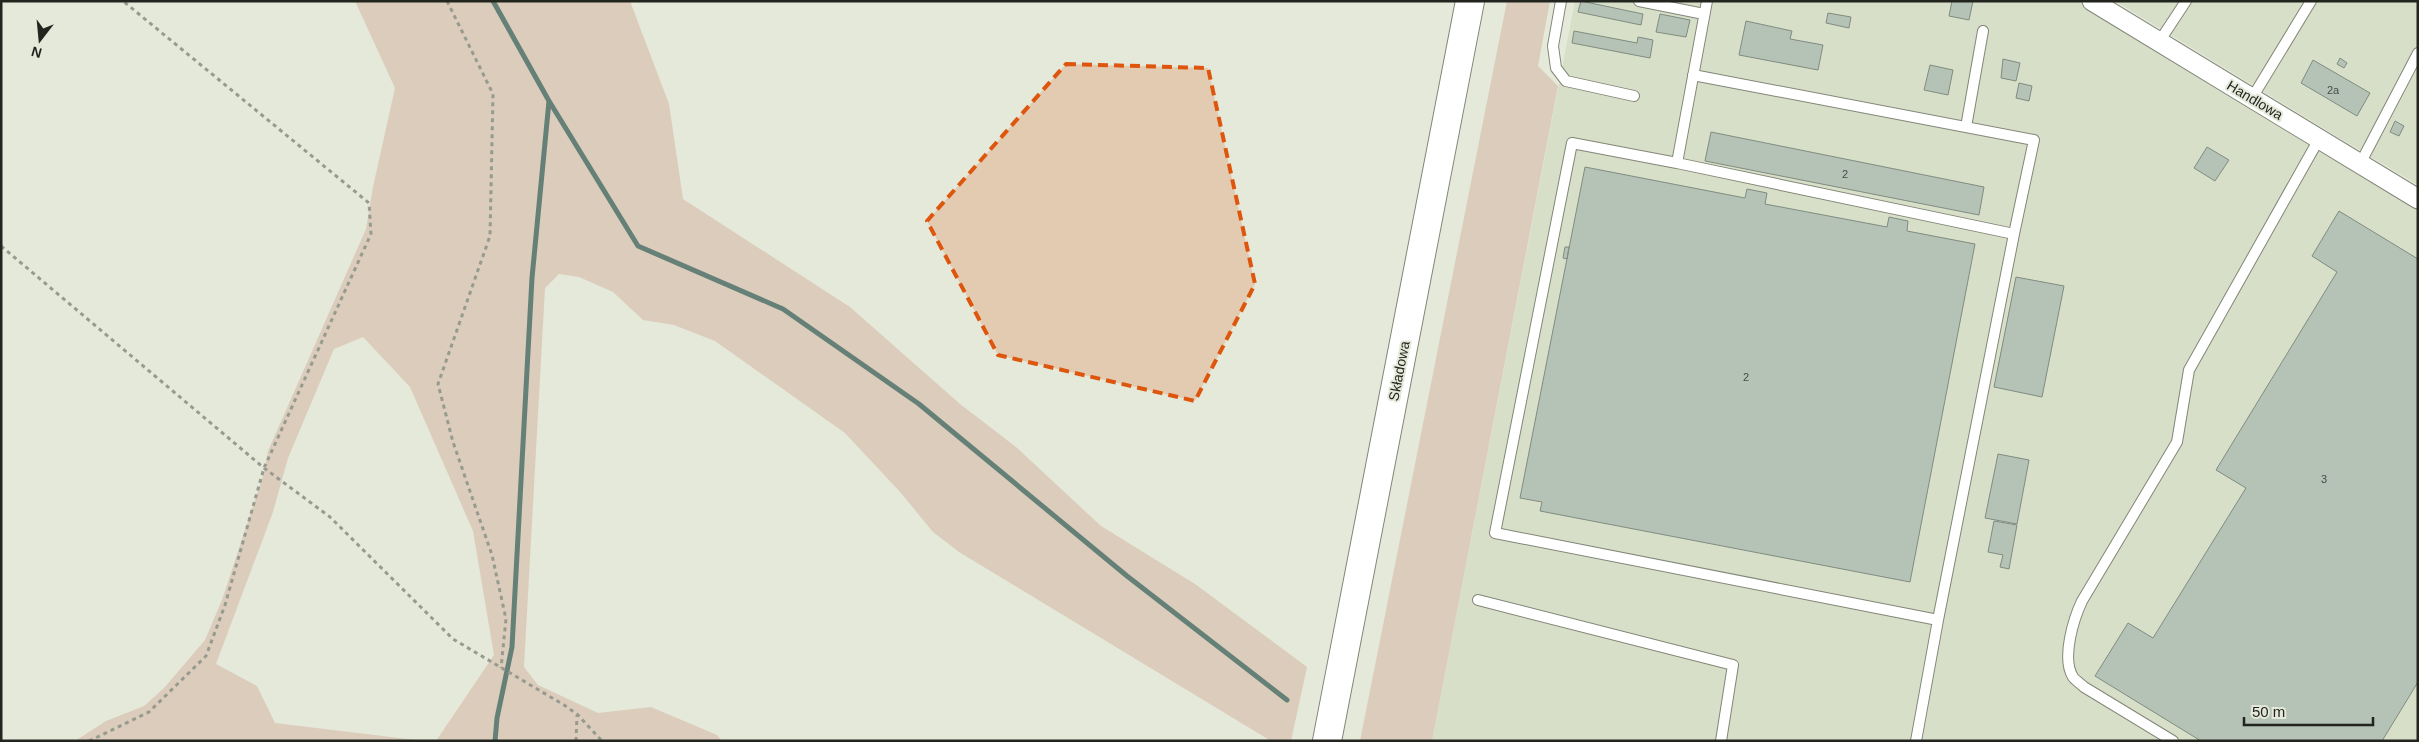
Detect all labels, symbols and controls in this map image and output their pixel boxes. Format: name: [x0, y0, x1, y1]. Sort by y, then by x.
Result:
north arrow: [15, 15, 65, 65]
text: N: [29, 43, 43, 62]
street label: Handlowa: [2224, 77, 2286, 123]
house number: 2a: [2327, 84, 2340, 96]
house number: 2: [1842, 168, 1848, 180]
street label: Składowa: [1385, 339, 1413, 402]
house number: 2: [1743, 371, 1749, 383]
house number: 3: [2321, 473, 2327, 485]
scale bar: [2244, 694, 2373, 726]
text: 50 m: [2252, 703, 2285, 720]

